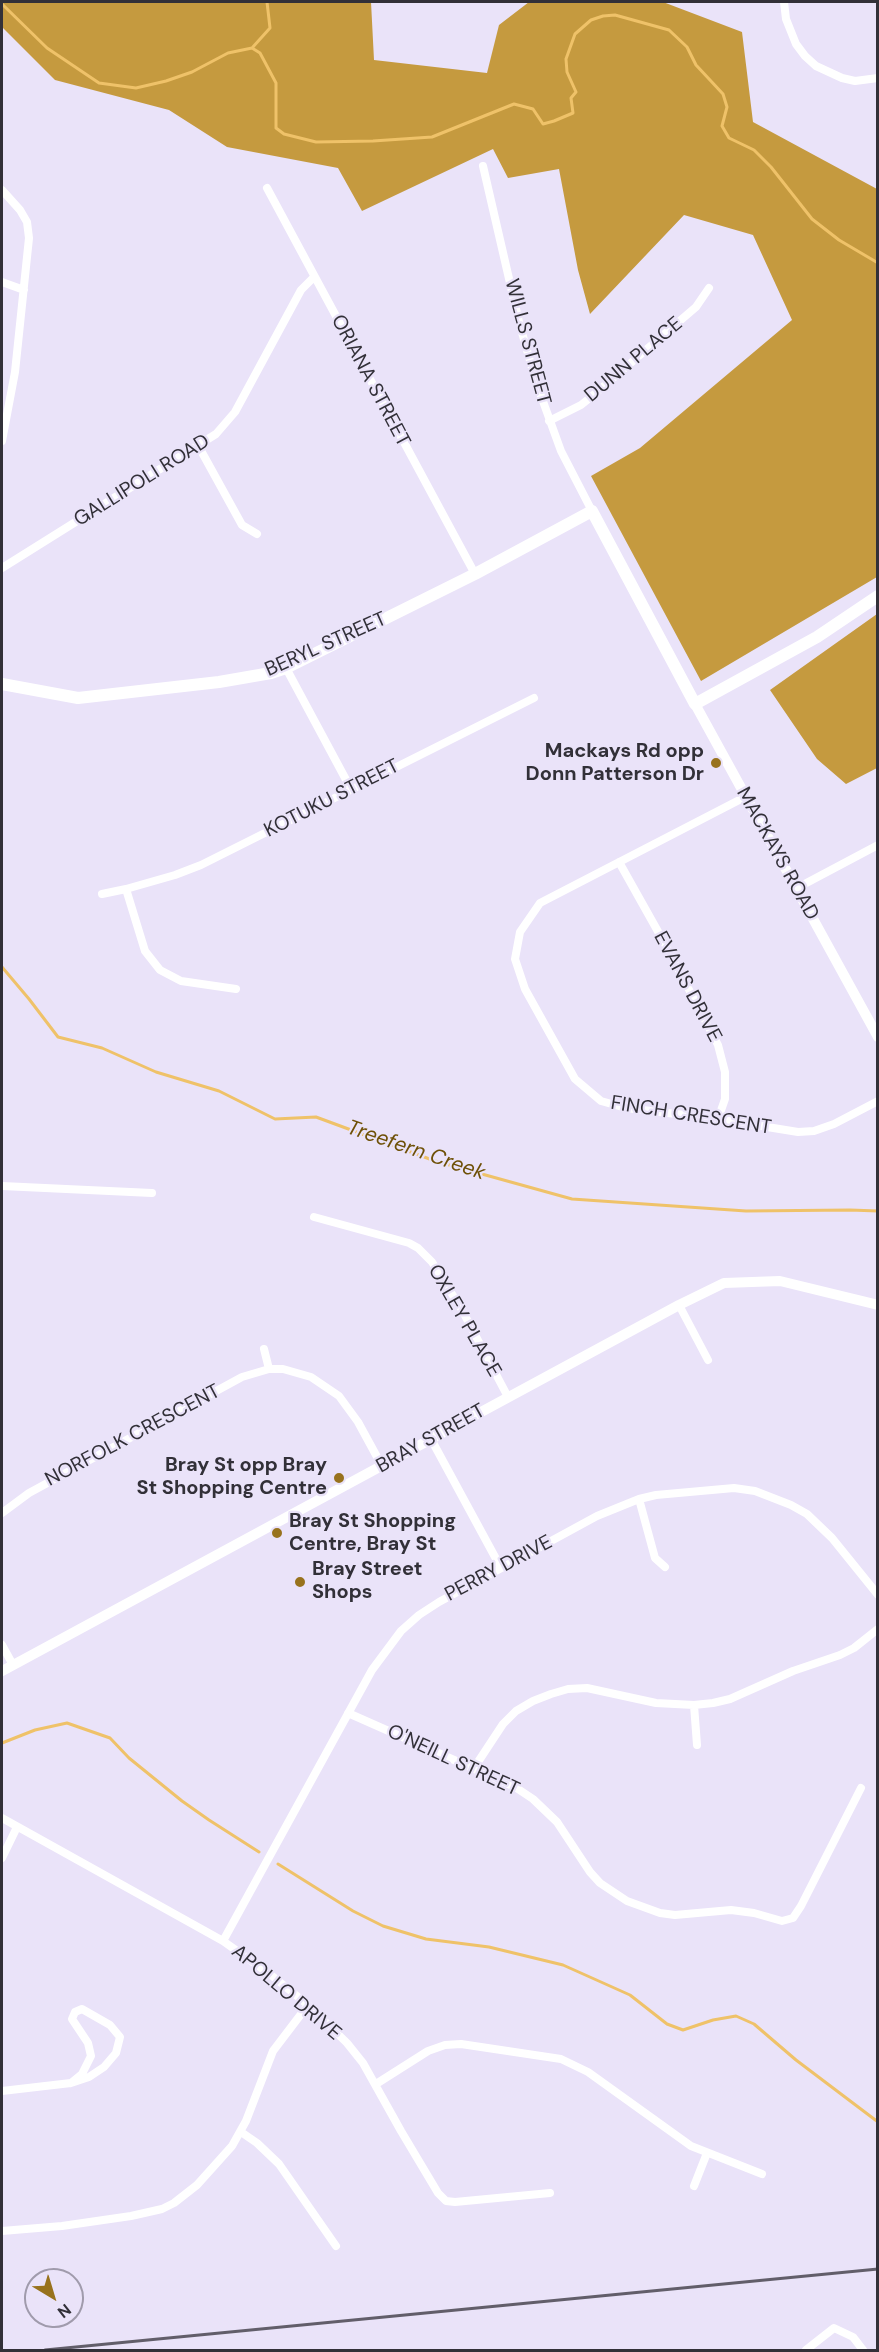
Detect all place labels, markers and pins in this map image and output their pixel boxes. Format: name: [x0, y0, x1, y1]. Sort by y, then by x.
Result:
place label: Mackays Rd opp Donn Patterson Dr: [526, 740, 704, 787]
marker: Mackays Rd opp Donn Patterson Dr: [709, 756, 723, 770]
place label: Bray St opp Bray St Shopping Centre: [136, 1454, 327, 1501]
marker: Bray St opp Bray St Shopping Centre: [332, 1471, 346, 1485]
place label: Bray St Shopping Centre, Bray St: [289, 1510, 456, 1557]
marker: Bray St Shopping Centre, Bray St: [270, 1526, 284, 1540]
place label: Bray Street Shops: [312, 1558, 422, 1605]
marker: Bray Street Shops: [293, 1575, 307, 1589]

